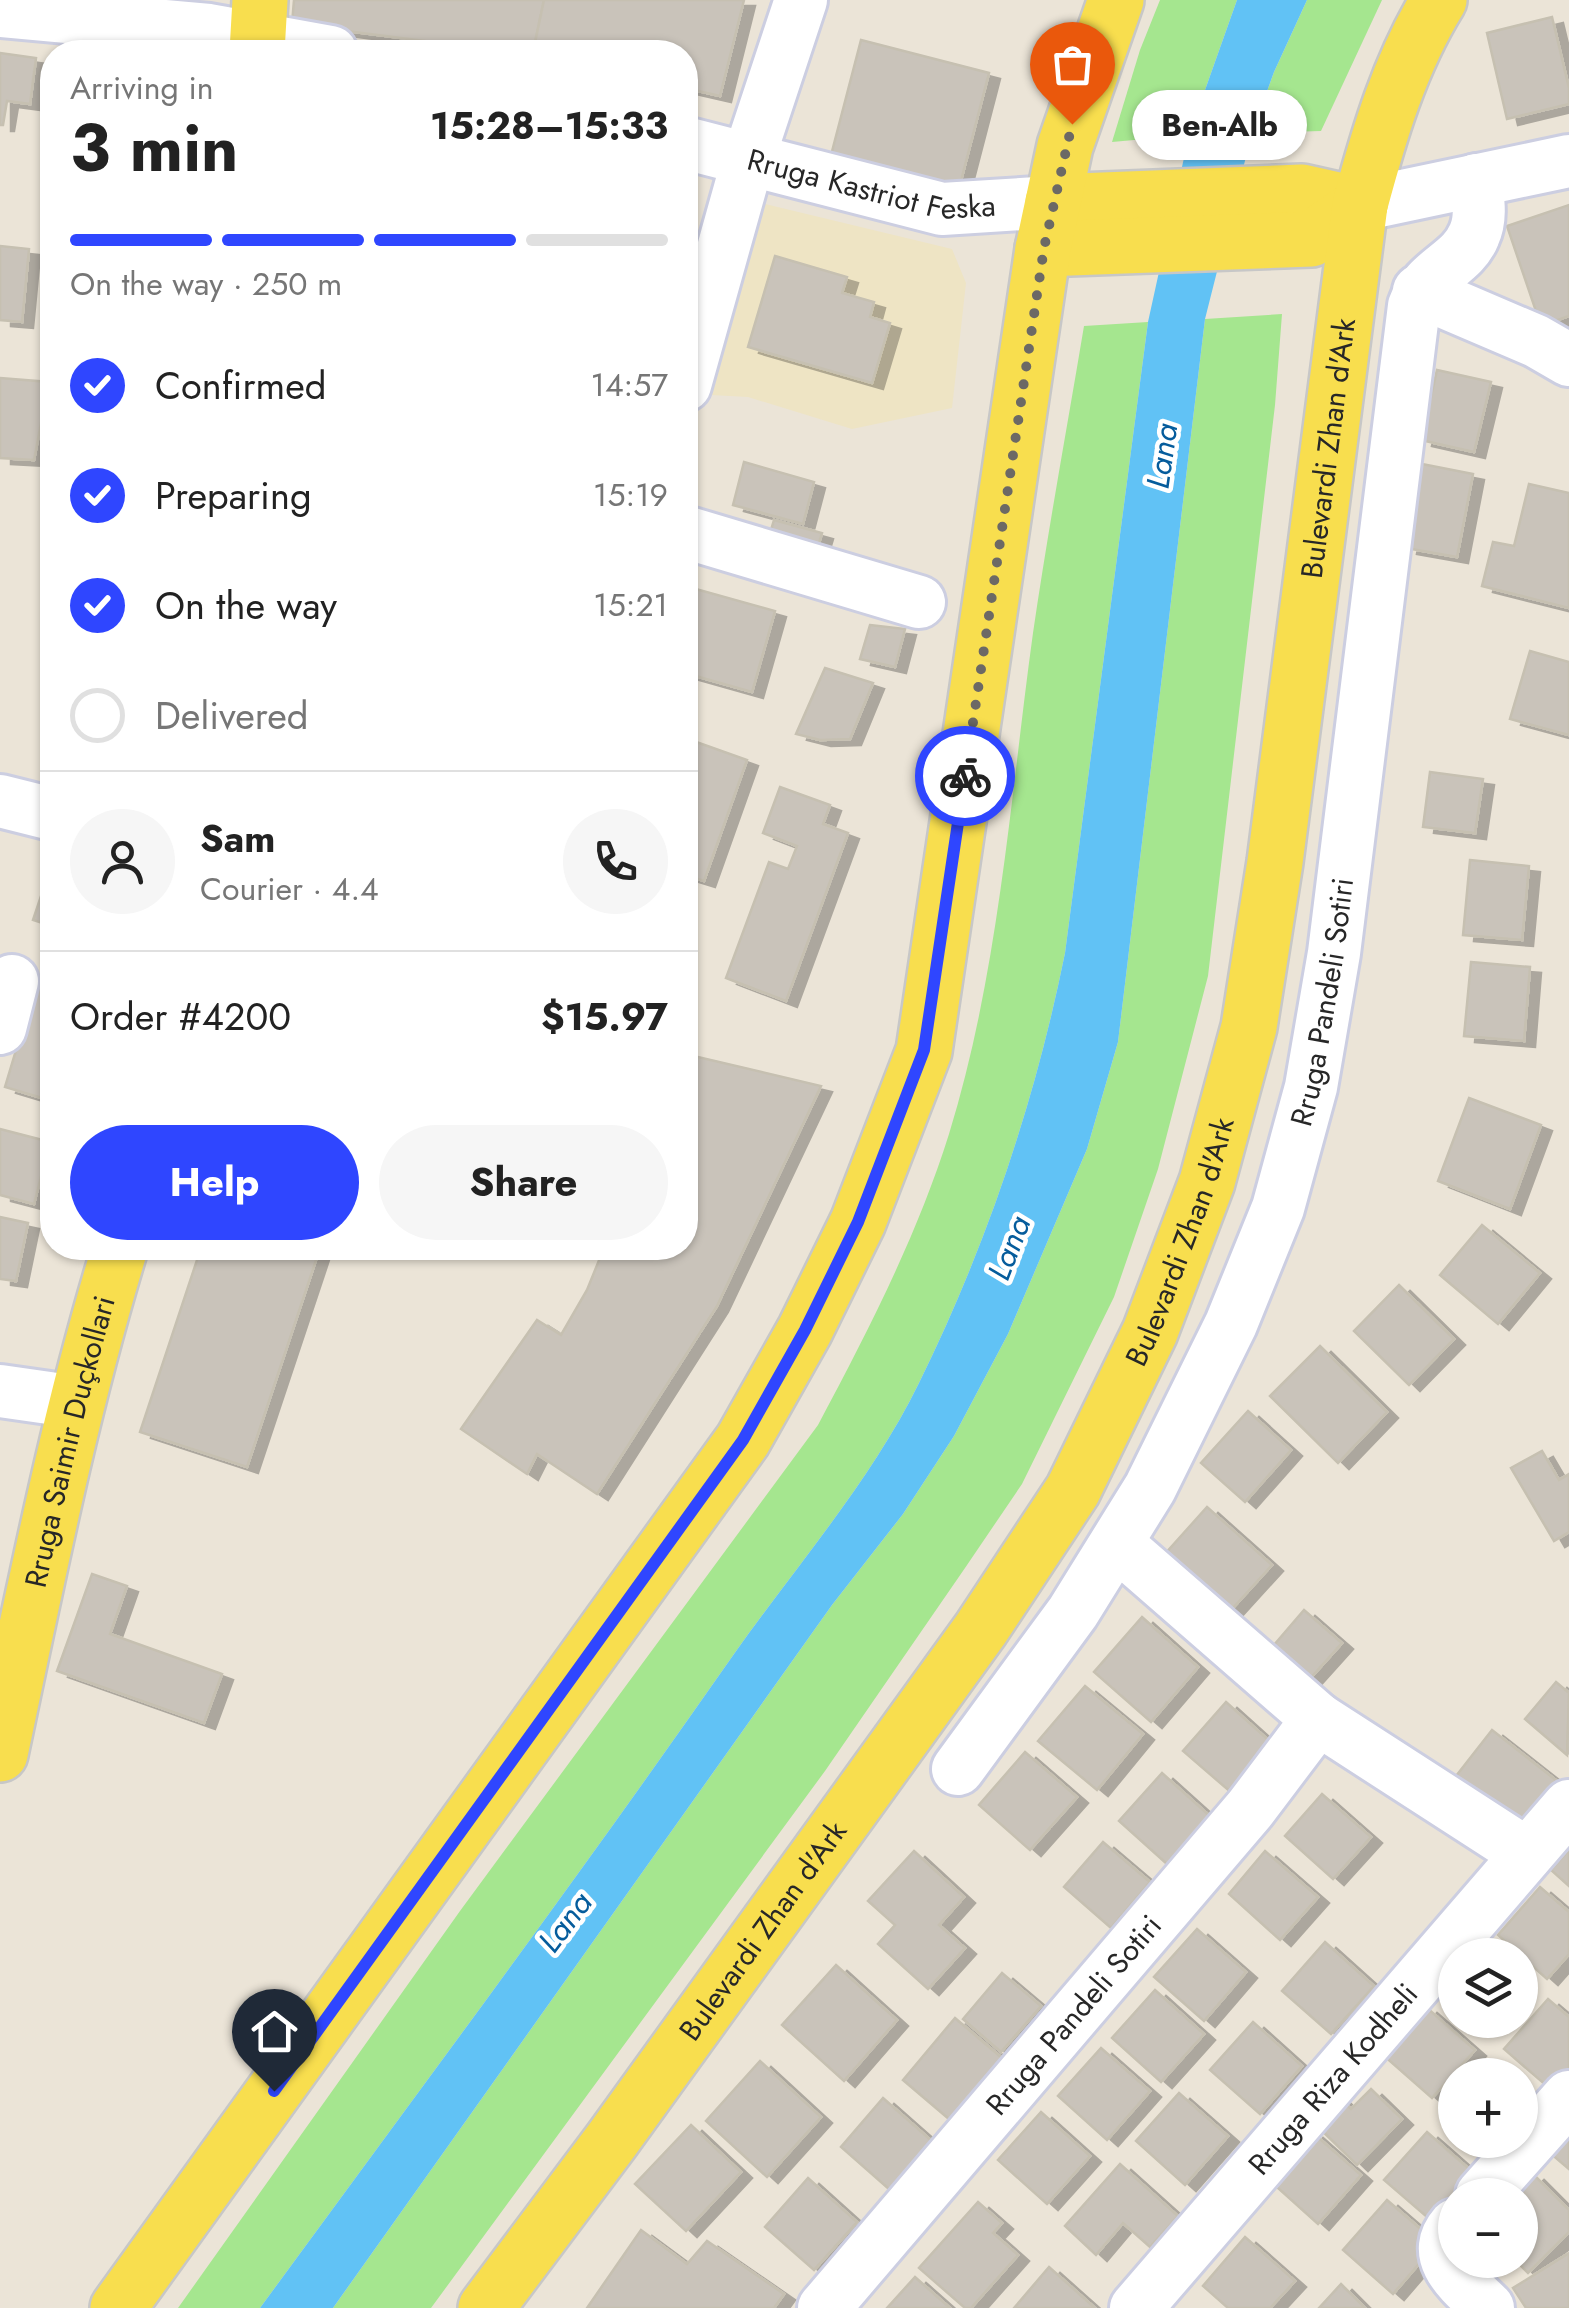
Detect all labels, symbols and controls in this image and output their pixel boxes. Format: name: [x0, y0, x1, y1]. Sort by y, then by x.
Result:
pin: [1030, 22, 1115, 125]
icon: bag: [1045, 37, 1100, 92]
text: Arriving in: [70, 65, 214, 111]
callout: Ben-Alb: [1132, 89, 1307, 159]
text: 15:28–15:33: [430, 98, 668, 153]
text: 3 min: [70, 101, 238, 195]
text: Ben-Alb: [1161, 102, 1278, 148]
street label: Rruga Kastriot Feska: [743, 138, 997, 230]
text: On the way · 250 m: [70, 261, 342, 307]
street label: Bulevardi Zhan d'Ark: [1290, 315, 1366, 581]
icon: check: [70, 358, 125, 413]
text: Confirmed: [155, 358, 326, 413]
text: 14:57: [590, 362, 668, 408]
water label: Lana: [1135, 420, 1189, 492]
icon: check: [70, 468, 125, 523]
text: Preparing: [155, 468, 312, 523]
text: 15:19: [593, 472, 668, 518]
icon: check: [70, 578, 125, 633]
text: On the way: [155, 578, 337, 633]
text: 15:21: [593, 582, 668, 628]
text: Delivered: [155, 688, 308, 743]
courier: [915, 726, 1015, 826]
icon: bike: [938, 749, 993, 804]
button: person: [70, 809, 175, 914]
button: phone: [563, 809, 668, 914]
text: Sam: [200, 811, 275, 866]
text: Courier · 4.4: [200, 866, 379, 912]
street label: Rruga Pandeli Sotiri: [1279, 875, 1364, 1131]
text: Order #4200: [70, 989, 291, 1044]
text: $15.97: [541, 989, 668, 1044]
street label: Bulevardi Zhan d'Ark: [1115, 1112, 1245, 1373]
button: Help: [70, 1125, 359, 1240]
button: Share: [379, 1125, 668, 1240]
water label: Lana: [976, 1209, 1042, 1287]
street label: Rruga Saimir Duçkollari: [14, 1291, 126, 1591]
street label: Bulevardi Zhan d'Ark: [669, 1811, 857, 2049]
water label: Lana: [527, 1882, 603, 1962]
street label: Rruga Pandeli Sotiri: [976, 1905, 1172, 2124]
map controls: [1438, 1938, 1538, 2278]
button: layers: [1438, 1938, 1538, 2038]
street label: Rruga Riza Kodheli: [1238, 1974, 1428, 2184]
pin: [232, 1989, 317, 2092]
icon: home: [247, 2004, 302, 2059]
button: +: [1438, 2058, 1538, 2158]
button: −: [1438, 2178, 1538, 2278]

